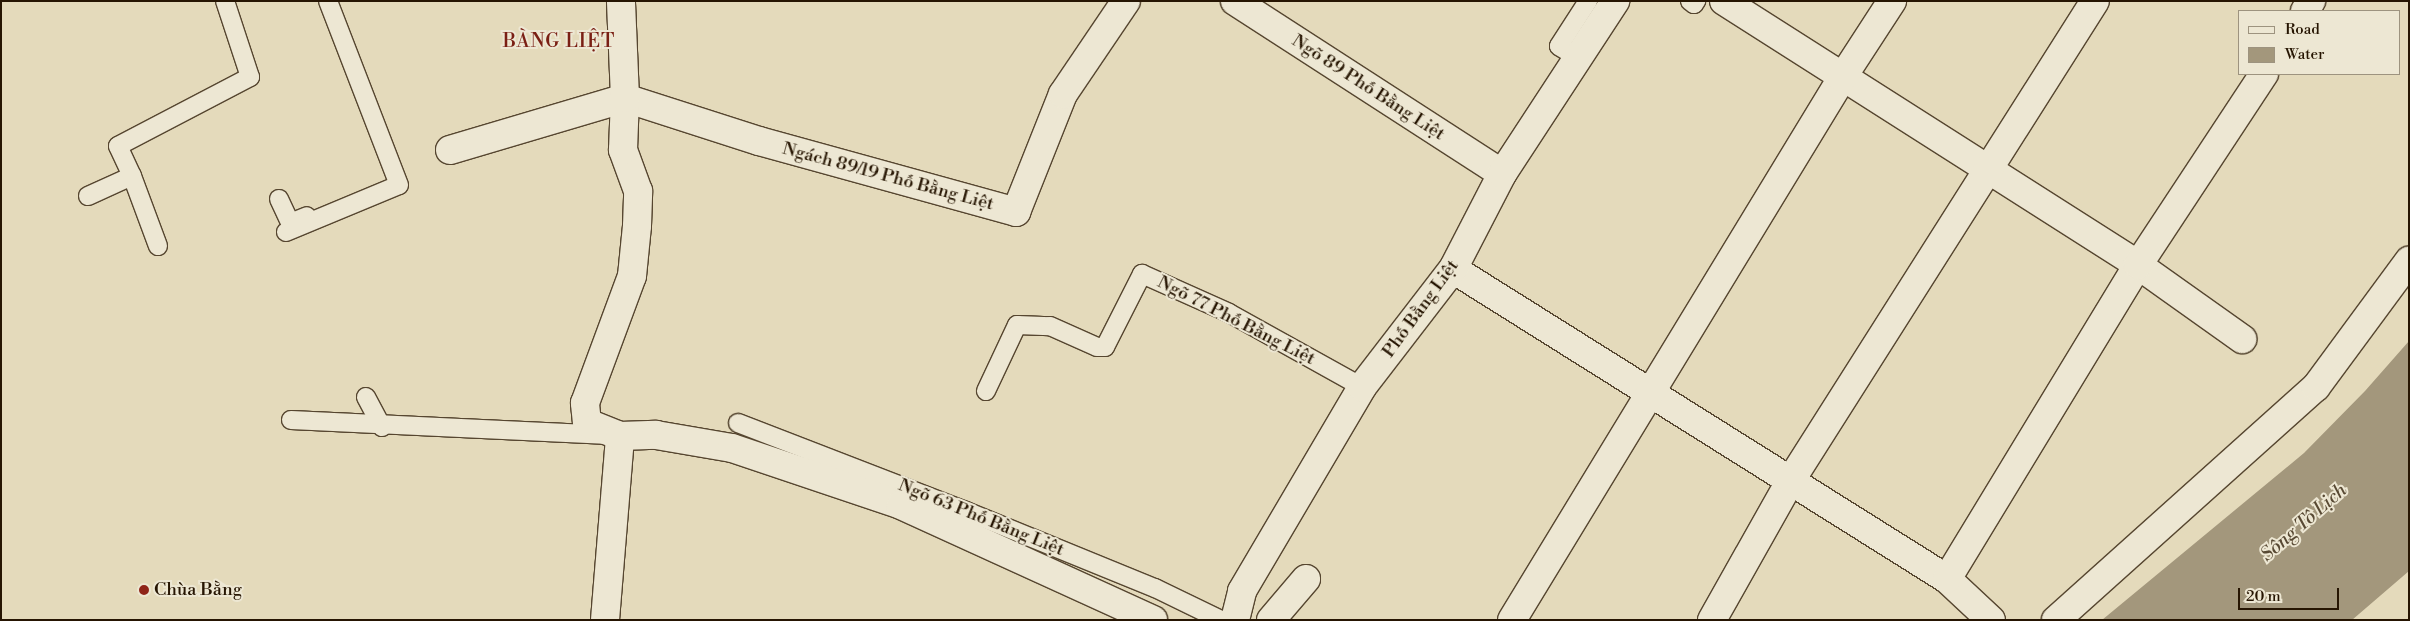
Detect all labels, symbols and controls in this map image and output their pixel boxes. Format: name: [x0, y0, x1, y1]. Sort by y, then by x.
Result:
legend: [2238, 10, 2400, 75]
text: Road: [2285, 20, 2320, 39]
street label: Ngõ 89 Phố Bằng Liệt: [1288, 30, 1448, 146]
district label: BÀNG LIỆT: [502, 31, 616, 53]
text: Water: [2285, 45, 2324, 64]
street label: Ngách 89/19 Phố Bằng Liệt: [780, 138, 996, 216]
street label: Phố Bằng Liệt: [1378, 256, 1464, 362]
street label: Ngõ 77 Phố Bằng Liệt: [1154, 272, 1318, 370]
street label: Ngõ 63 Phố Bằng Liệt: [895, 475, 1067, 561]
water label: Sông Tô Lịch: [2256, 479, 2352, 567]
scale bar: [2240, 578, 2341, 610]
place label: Chùa Bằng: [154, 579, 242, 601]
marker: Chùa Bằng: [138, 584, 150, 596]
text: 20 m: [2246, 587, 2281, 606]

